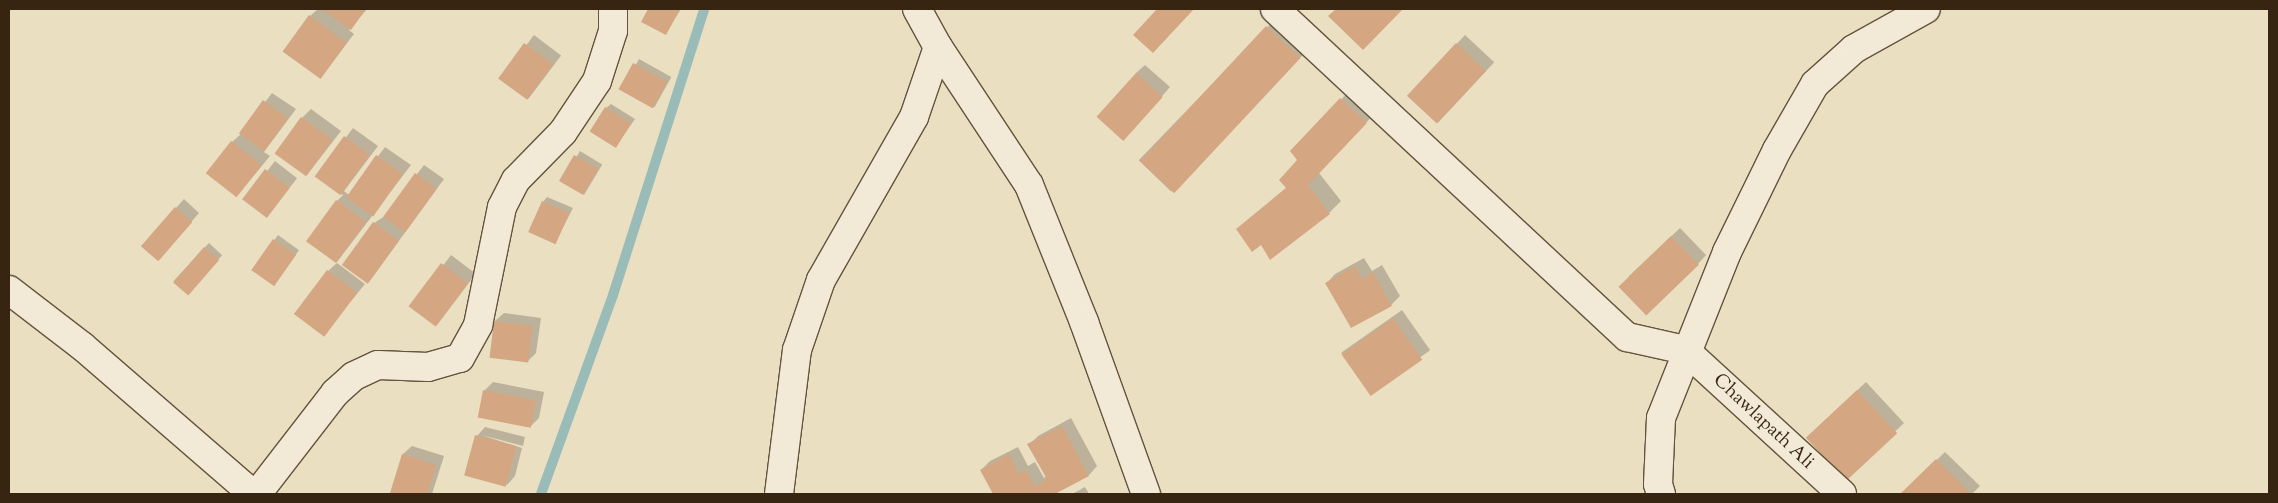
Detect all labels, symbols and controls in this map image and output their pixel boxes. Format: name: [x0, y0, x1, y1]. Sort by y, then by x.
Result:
street label: Chawlapath Ali: [1708, 369, 1818, 475]

